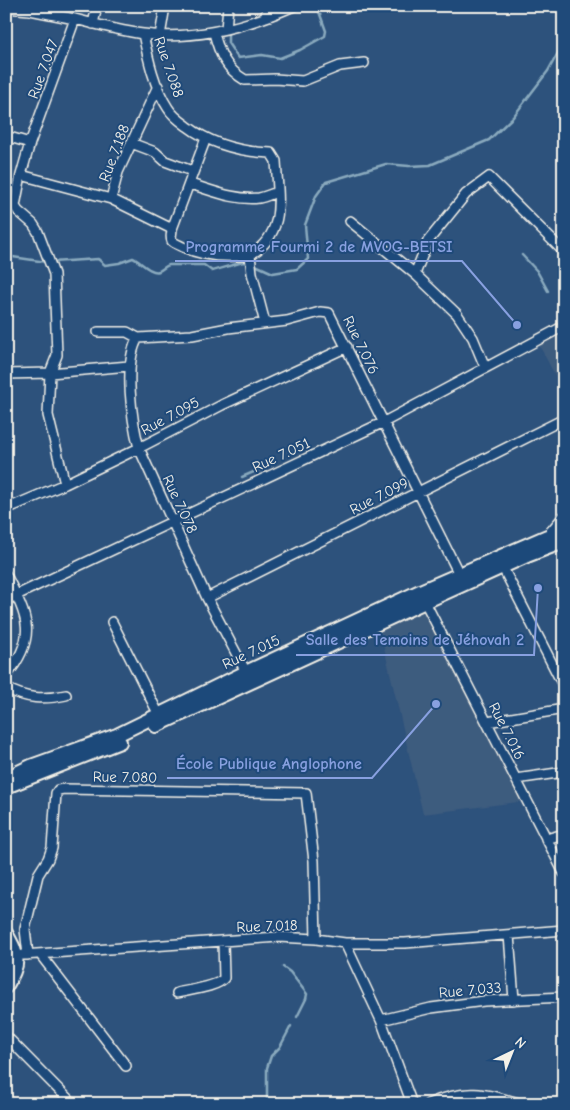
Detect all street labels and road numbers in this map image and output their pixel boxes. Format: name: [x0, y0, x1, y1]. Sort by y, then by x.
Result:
street label: Rue 7.088: [150, 34, 188, 100]
street label: Rue 7.047: [24, 37, 62, 101]
street label: Rue 7.188: [95, 122, 133, 184]
street label: Rue 7.076: [339, 313, 383, 377]
street label: Rue 7.095: [138, 393, 202, 439]
street label: Rue 7.051: [249, 434, 313, 476]
street label: Rue 7.078: [159, 472, 201, 536]
street label: Rue 7.099: [347, 474, 411, 518]
street label: Rue 7.015: [219, 631, 283, 673]
street label: Rue 7.016: [485, 699, 529, 763]
street label: Rue 7.080: [93, 767, 157, 787]
street label: Rue 7.018: [236, 916, 298, 936]
street label: Rue 7.033: [438, 978, 502, 1002]

